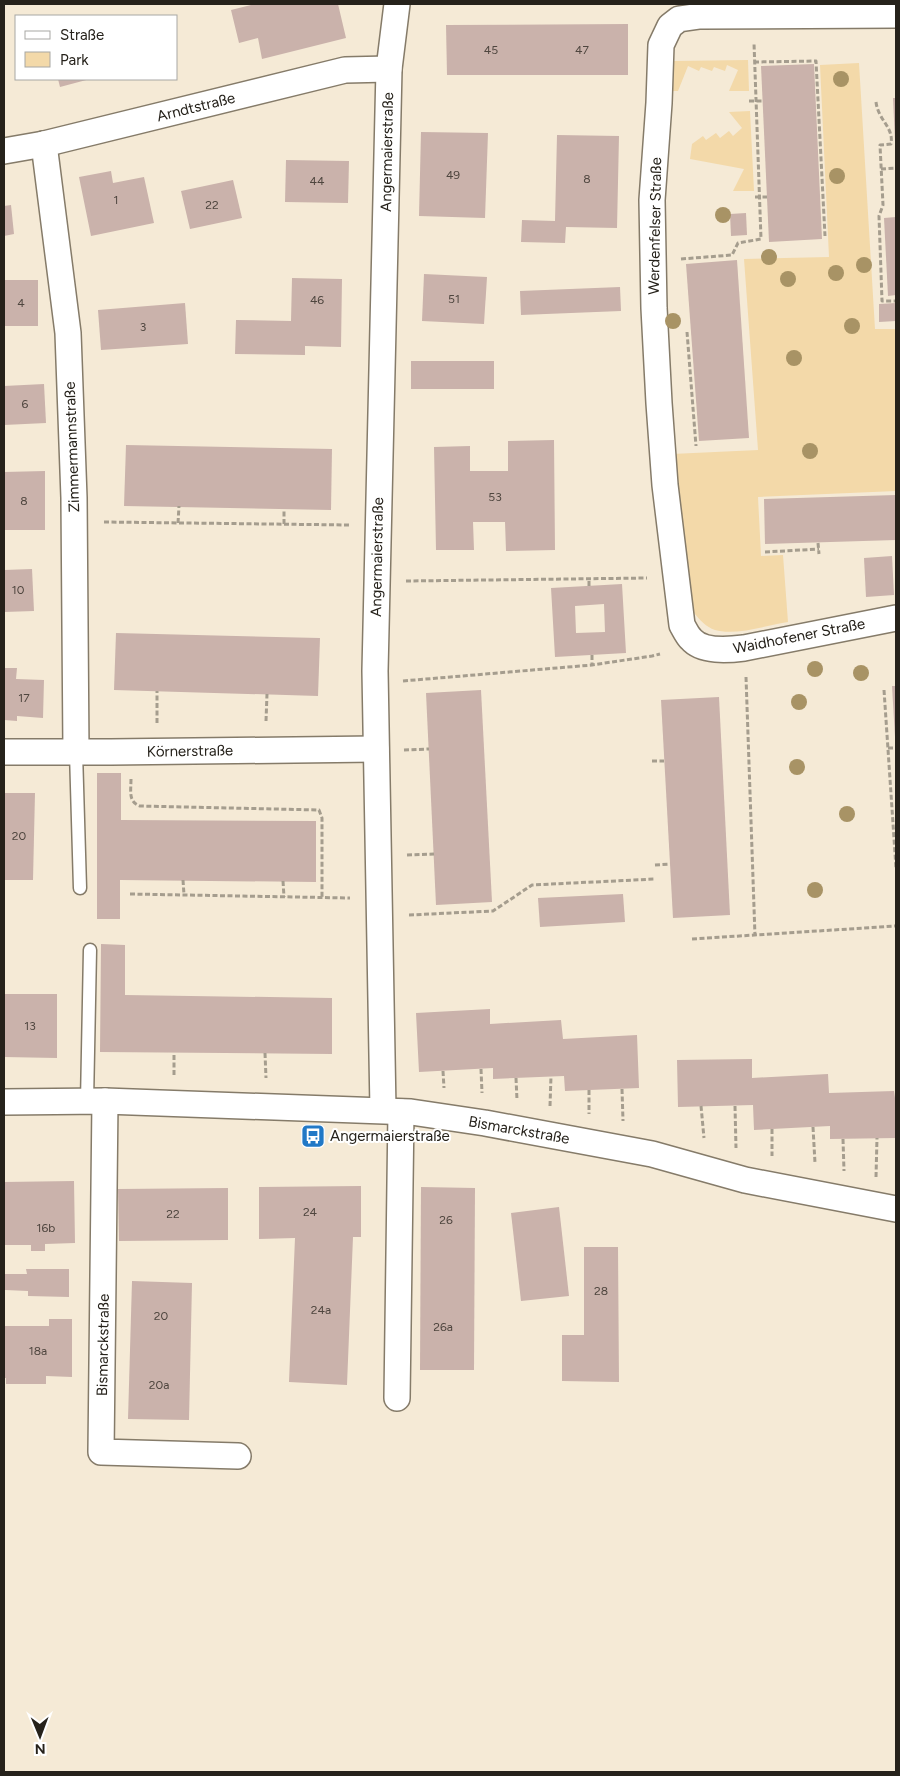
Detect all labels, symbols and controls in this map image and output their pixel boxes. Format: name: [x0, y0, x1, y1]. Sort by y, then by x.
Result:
legend: [15, 15, 178, 80]
text: Straße: [60, 26, 104, 44]
house number: 45: [484, 43, 498, 57]
house number: 47: [575, 43, 589, 57]
text: Park: [60, 51, 89, 69]
street label: Arndtstraße: [155, 89, 237, 125]
street label: Angermaierstraße: [377, 92, 397, 212]
street label: Werdenfelser Straße: [645, 157, 665, 295]
house number: 49: [446, 168, 460, 182]
house number: 8: [583, 172, 591, 186]
house number: 44: [310, 174, 325, 188]
house number: 1: [114, 193, 118, 207]
house number: 22: [205, 198, 219, 212]
house number: 51: [448, 292, 460, 306]
house number: 46: [310, 293, 324, 307]
house number: 4: [17, 296, 25, 310]
house number: 3: [140, 320, 146, 334]
street label: Zimmermannstraße: [61, 381, 83, 513]
house number: 6: [22, 397, 29, 411]
house number: 53: [488, 490, 502, 504]
house number: 8: [20, 494, 28, 508]
street label: Angermaierstraße: [367, 497, 387, 617]
house number: 10: [12, 583, 25, 597]
street label: Waidhofener Straße: [731, 614, 867, 658]
house number: 17: [18, 691, 30, 705]
street label: Körnerstraße: [147, 741, 233, 761]
house number: 20: [12, 829, 27, 843]
house number: 13: [24, 1019, 36, 1033]
street label: Bismarckstraße: [467, 1112, 571, 1148]
bus stop icon: Angermaierstraße: [300, 1123, 326, 1149]
place label: Angermaierstraße: [330, 1127, 450, 1145]
house number: 24: [303, 1205, 318, 1219]
house number: 22: [166, 1207, 180, 1221]
house number: 26: [439, 1213, 453, 1227]
house number: 16b: [37, 1221, 55, 1235]
house number: 28: [594, 1284, 608, 1298]
street label: Bismarckstraße: [93, 1294, 113, 1396]
house number: 24a: [311, 1303, 331, 1317]
house number: 20: [154, 1309, 169, 1323]
house number: 26a: [433, 1320, 453, 1334]
house number: 18a: [29, 1344, 47, 1358]
house number: 20a: [149, 1378, 169, 1392]
north arrow: [15, 1711, 65, 1761]
text: N: [35, 1740, 46, 1757]

